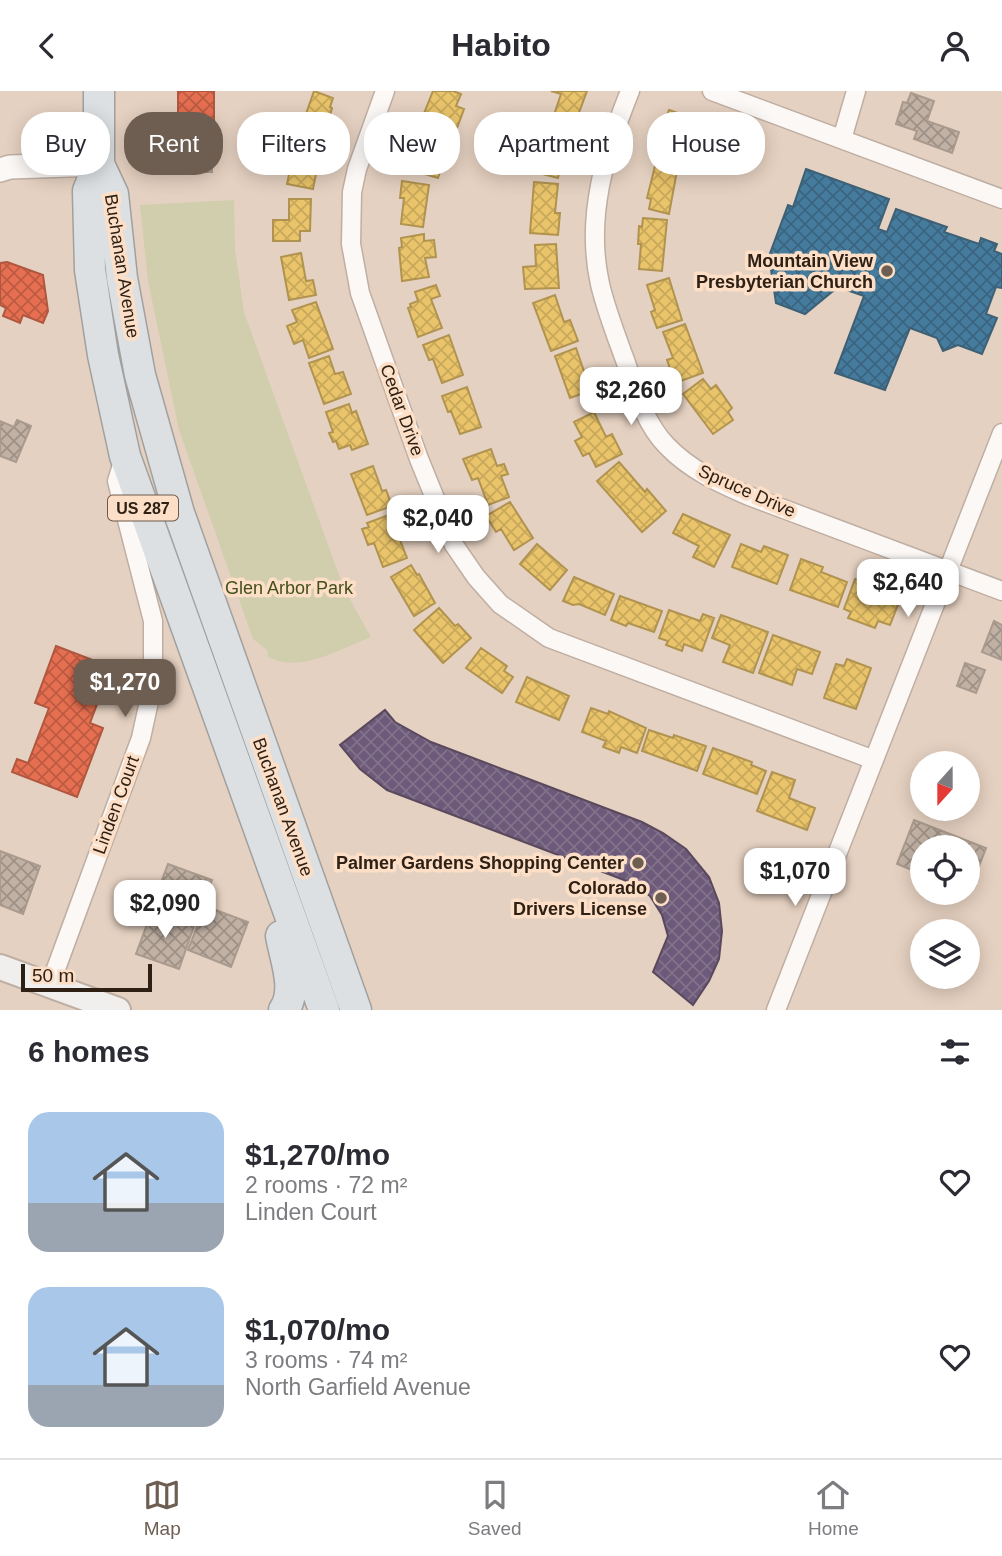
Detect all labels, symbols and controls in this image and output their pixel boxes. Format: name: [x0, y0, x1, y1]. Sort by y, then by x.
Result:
icon: back: [28, 27, 66, 65]
text: Habito: [451, 27, 551, 63]
icon: person: [936, 27, 974, 65]
chip: Buy: [21, 112, 110, 175]
chip: Rent: [124, 112, 223, 175]
chip: Filters: [237, 112, 350, 175]
chip: New: [364, 112, 460, 175]
chip: Apartment: [474, 112, 633, 175]
chip: House: [647, 112, 765, 175]
street label: Buchanan Avenue: [101, 192, 143, 340]
place label: Mountain View Presbyterian Church: [696, 251, 874, 292]
marker: Mountain View Presbyterian Church: [879, 263, 895, 279]
street label: Cedar Drive: [376, 361, 428, 459]
pin: $2,260: [574, 367, 688, 427]
text: $2,260: [596, 377, 666, 403]
street label: Spruce Drive: [695, 461, 799, 521]
road number: US 287: [108, 495, 178, 521]
pin: $2,040: [381, 496, 495, 555]
text: $2,040: [403, 505, 473, 531]
pin: $2,640: [851, 559, 965, 619]
text: $2,640: [873, 569, 943, 595]
park label: Glen Arbor Park: [225, 578, 354, 598]
pin: $1,270: [68, 659, 182, 719]
text: $1,270: [90, 669, 160, 695]
street label: Buchanan Avenue: [249, 735, 317, 879]
north arrow: [910, 751, 980, 821]
map controls: [910, 751, 980, 989]
street label: Linden Court: [89, 753, 143, 857]
button: locate: [910, 835, 980, 905]
pin: $1,070: [738, 849, 852, 908]
place label: Palmer Gardens Shopping Center: [336, 853, 624, 873]
marker: Palmer Gardens Shopping Center: [630, 855, 646, 871]
text: $1,070: [760, 858, 830, 884]
place label: Colorado Drivers License: [513, 878, 647, 919]
pin: $2,090: [108, 881, 222, 940]
text: $2,090: [130, 890, 200, 916]
marker: Colorado Drivers License: [653, 890, 669, 906]
button: layers: [910, 919, 980, 989]
scale bar: [21, 961, 152, 993]
text: 50 m: [32, 965, 74, 986]
icon: filters: [936, 1033, 974, 1071]
text: 6 homes: [28, 1035, 150, 1068]
text: $1,270/mo: [245, 1138, 390, 1171]
icon: home: [84, 1140, 168, 1224]
icon: heart: [936, 1163, 974, 1201]
text: 2 rooms · 72 m²: [245, 1172, 407, 1198]
text: Linden Court: [245, 1199, 377, 1225]
text: $1,070/mo: [245, 1313, 390, 1346]
icon: home: [84, 1315, 168, 1399]
icon: heart: [936, 1338, 974, 1376]
text: 3 rooms · 74 m²: [245, 1347, 407, 1373]
text: North Garfield Avenue: [245, 1374, 471, 1400]
tab: Map: [143, 1476, 181, 1540]
tab: Saved: [468, 1476, 522, 1540]
tab: Home: [808, 1476, 859, 1540]

